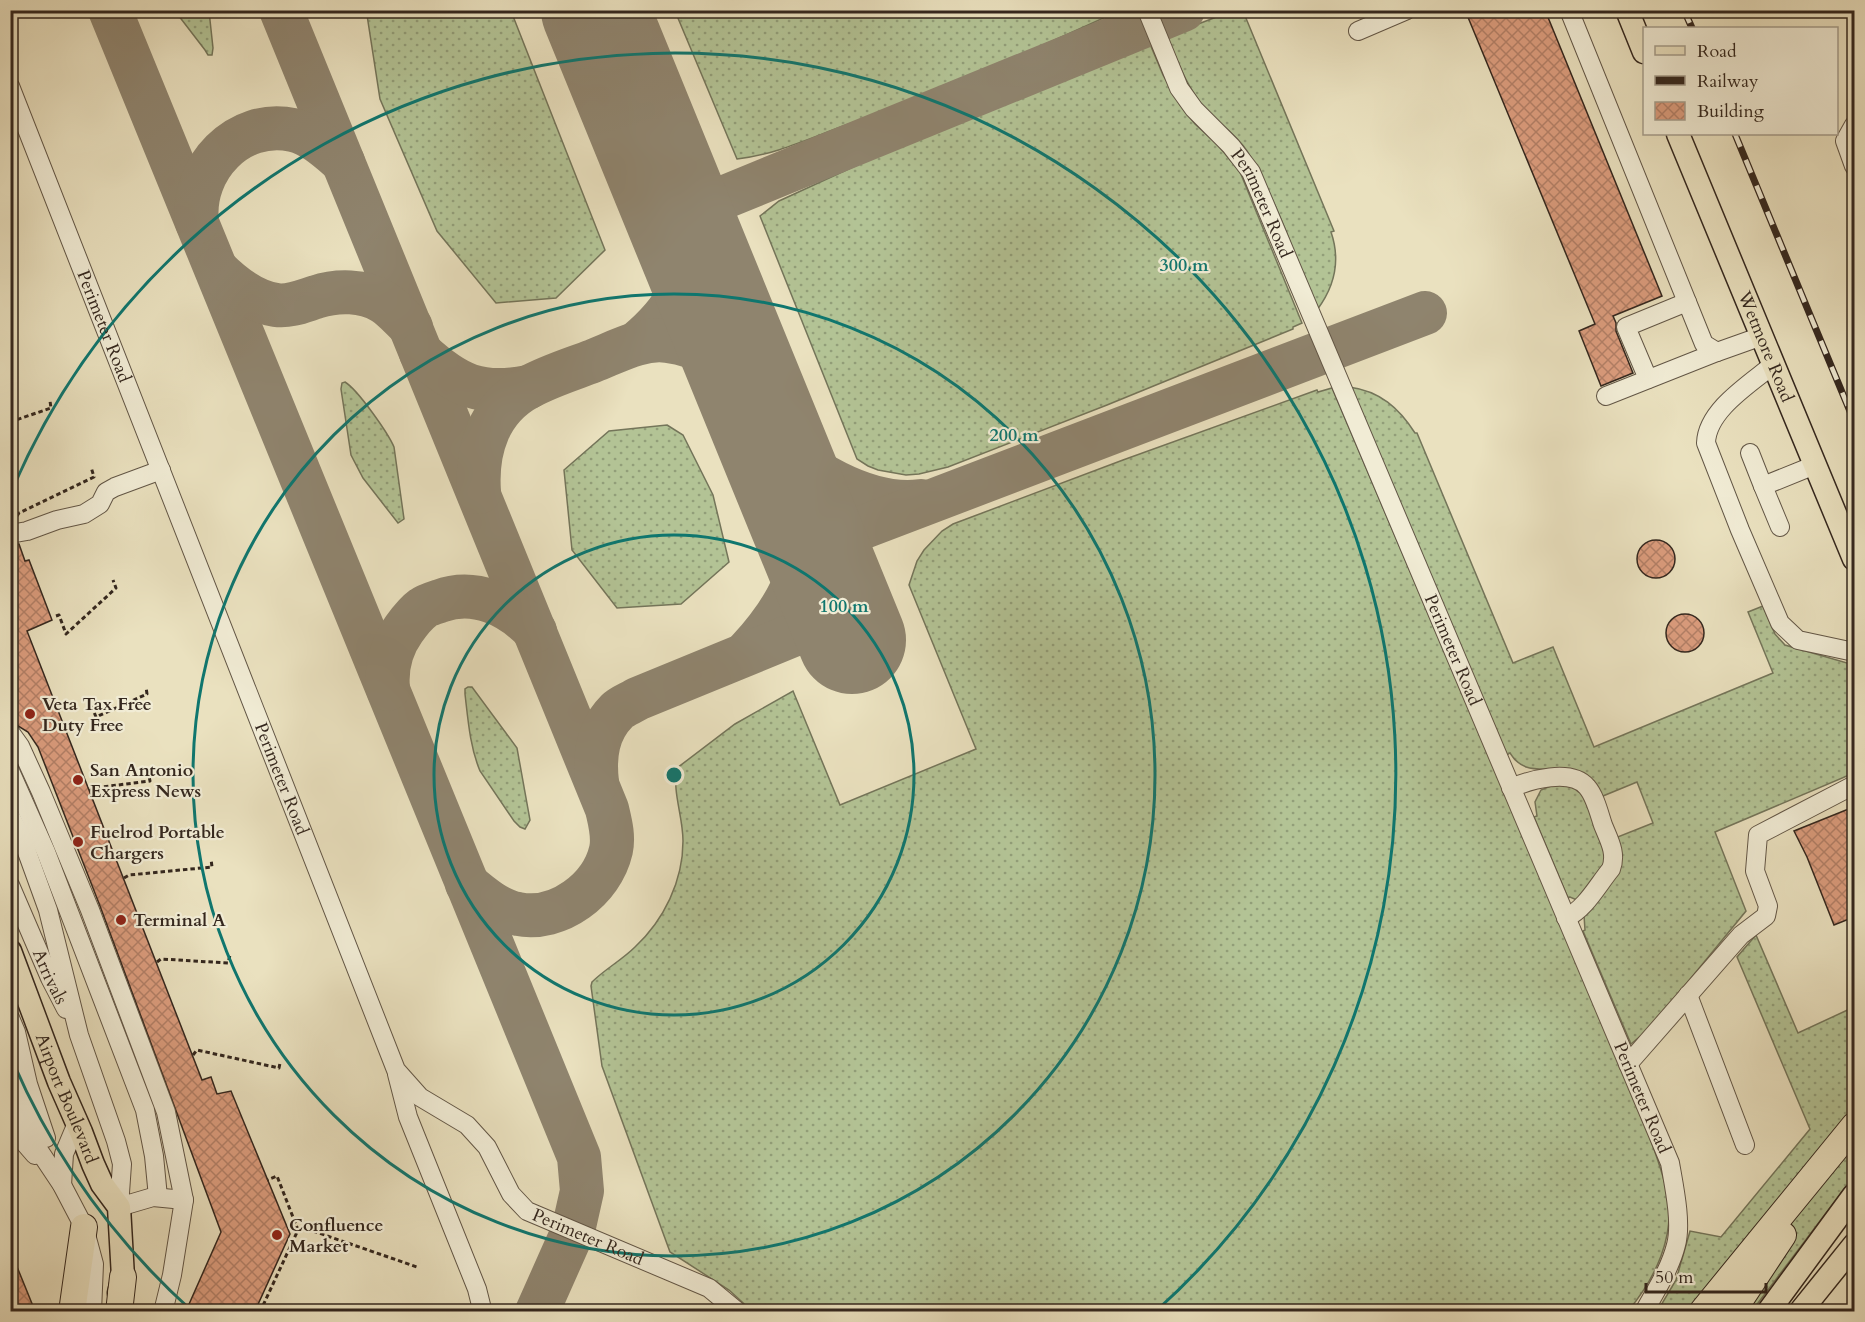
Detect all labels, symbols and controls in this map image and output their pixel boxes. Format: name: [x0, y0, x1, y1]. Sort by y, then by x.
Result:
legend: [1643, 27, 1838, 135]
text: Road: [1697, 39, 1737, 64]
text: Railway: [1697, 69, 1759, 94]
text: Building: [1697, 99, 1765, 124]
street label: Perimeter Road: [1225, 143, 1299, 262]
text: 300 m: [1159, 253, 1209, 278]
street label: Perimeter Road: [71, 266, 138, 386]
street label: Wetmore Road: [1732, 286, 1800, 406]
text: 200 m: [989, 423, 1039, 448]
street label: Perimeter Road: [1418, 590, 1488, 710]
text: 100 m: [819, 594, 869, 619]
place label: Veta Tax Free Duty Free: [42, 692, 152, 738]
marker: Veta Tax Free Duty Free: [23, 707, 37, 721]
street label: Perimeter Road: [248, 719, 315, 839]
place label: San Antonio Express News: [90, 758, 201, 804]
centre of rings: [664, 765, 684, 785]
marker: San Antonio Express News: [71, 773, 85, 787]
place label: Fuelrod Portable Chargers: [90, 820, 225, 866]
marker: Fuelrod Portable Chargers: [71, 835, 85, 849]
place label: Terminal A: [133, 908, 226, 933]
marker: Terminal A: [114, 913, 128, 927]
street label: Arrivals: [26, 945, 74, 1009]
street label: Airport Boulevard: [29, 1030, 104, 1167]
street label: Perimeter Road: [1608, 1038, 1677, 1157]
street label: Perimeter Road: [528, 1202, 648, 1272]
place label: Confluence Market: [289, 1213, 383, 1259]
marker: Confluence Market: [270, 1228, 284, 1242]
scale bar: [1646, 1256, 1766, 1294]
text: 50 m: [1655, 1265, 1694, 1290]

